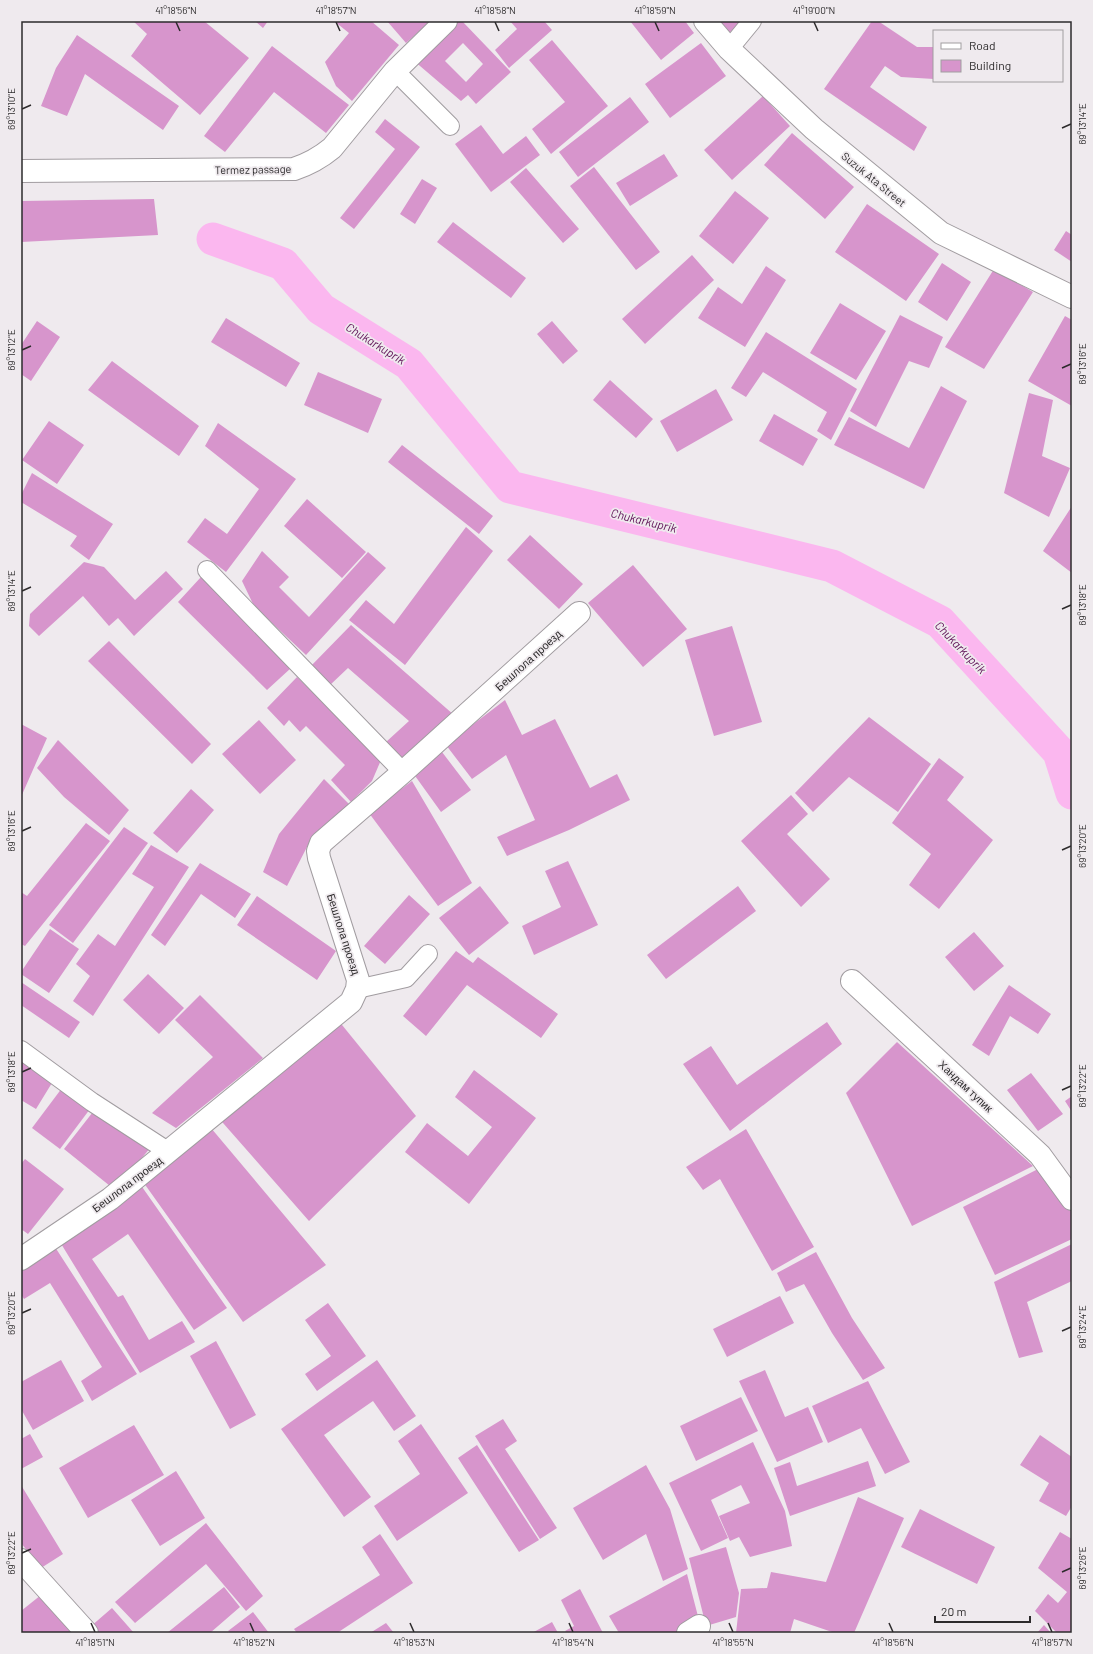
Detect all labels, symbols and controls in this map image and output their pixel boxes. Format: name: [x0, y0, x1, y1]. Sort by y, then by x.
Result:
text: 41°18'56"N: [155, 4, 197, 16]
text: 41°18'57"N: [315, 4, 357, 16]
text: 41°18'58"N: [474, 4, 516, 16]
text: 41°18'59"N: [634, 4, 676, 16]
text: 41°19'00"N: [793, 4, 835, 16]
legend: [933, 30, 1063, 82]
text: Road: [969, 38, 996, 52]
text: Building: [969, 58, 1011, 72]
text: 69°13'10"E: [5, 88, 17, 130]
text: 69°13'14"E: [1076, 103, 1088, 145]
street label: Suzuk Ata Street: [839, 149, 909, 209]
street label: Termez passage: [214, 162, 292, 176]
water label: Chukarkuprik: [344, 319, 408, 367]
text: 69°13'12"E: [5, 329, 17, 371]
text: 69°13'16"E: [1076, 343, 1088, 385]
water label: Chukarkuprik: [610, 505, 679, 535]
text: 69°13'14"E: [5, 570, 17, 612]
text: 69°13'18"E: [1076, 584, 1088, 626]
water label: Chukarkuprik: [933, 618, 990, 676]
street label: Бешлола проезд: [492, 626, 564, 693]
text: 69°13'16"E: [5, 810, 17, 852]
text: 69°13'20"E: [1076, 824, 1088, 868]
street label: Бешлола проезд: [325, 892, 363, 977]
text: 69°13'18"E: [5, 1051, 17, 1093]
street label: Хандам тупик: [936, 1058, 996, 1115]
text: 69°13'22"E: [1076, 1064, 1088, 1108]
street label: Бешлола проезд: [89, 1153, 165, 1215]
text: 69°13'20"E: [5, 1291, 17, 1335]
text: 69°13'24"E: [1076, 1305, 1088, 1349]
text: 69°13'22"E: [5, 1531, 17, 1575]
text: 69°13'26"E: [1076, 1546, 1088, 1590]
scale bar: [935, 1598, 1030, 1624]
text: 20 m: [941, 1604, 967, 1618]
text: 41°18'51"N: [75, 1636, 115, 1648]
text: 41°18'52"N: [233, 1636, 275, 1648]
text: 41°18'53"N: [393, 1636, 435, 1648]
text: 41°18'54"N: [552, 1636, 594, 1648]
text: 41°18'55"N: [712, 1636, 754, 1648]
text: 41°18'56"N: [872, 1636, 914, 1648]
text: 41°18'57"N: [1031, 1636, 1073, 1648]

